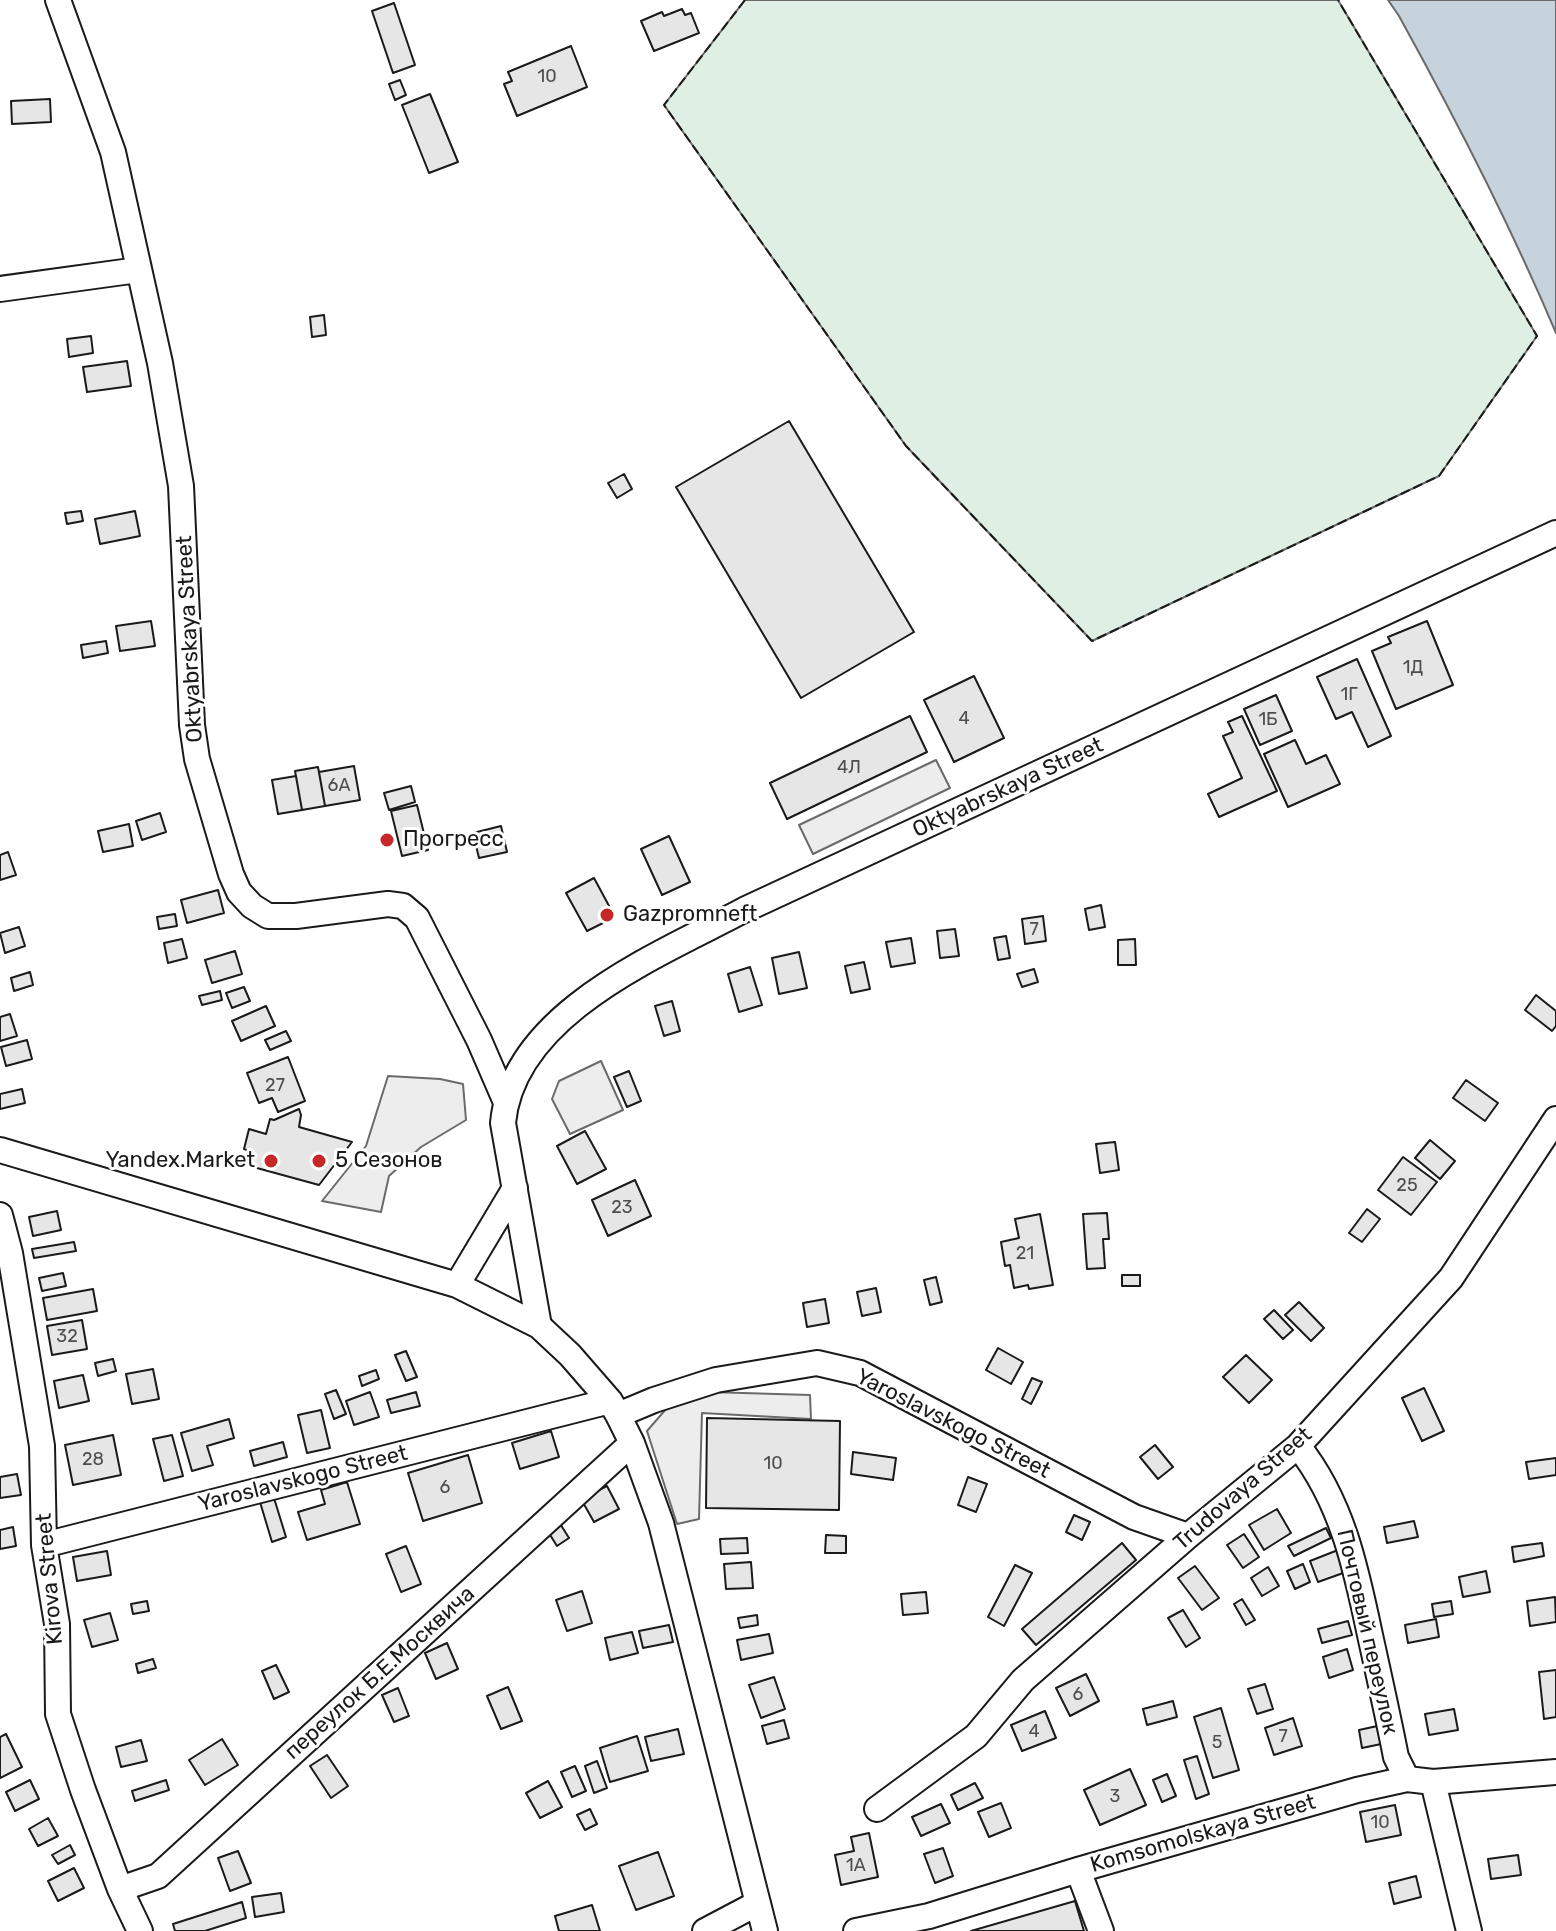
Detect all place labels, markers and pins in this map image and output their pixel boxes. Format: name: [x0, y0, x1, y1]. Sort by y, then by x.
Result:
place label: Прогресс: [403, 827, 504, 853]
marker: Прогресс: [378, 831, 396, 849]
place label: Gazpromneft: [623, 902, 757, 928]
marker: Gazpromneft: [598, 906, 616, 924]
place label: Yandex.Market: [105, 1148, 255, 1174]
place label: 5 Сезонов: [335, 1148, 443, 1174]
marker: Yandex.Market: [262, 1152, 280, 1170]
marker: 5 Сезонов: [310, 1152, 328, 1170]

